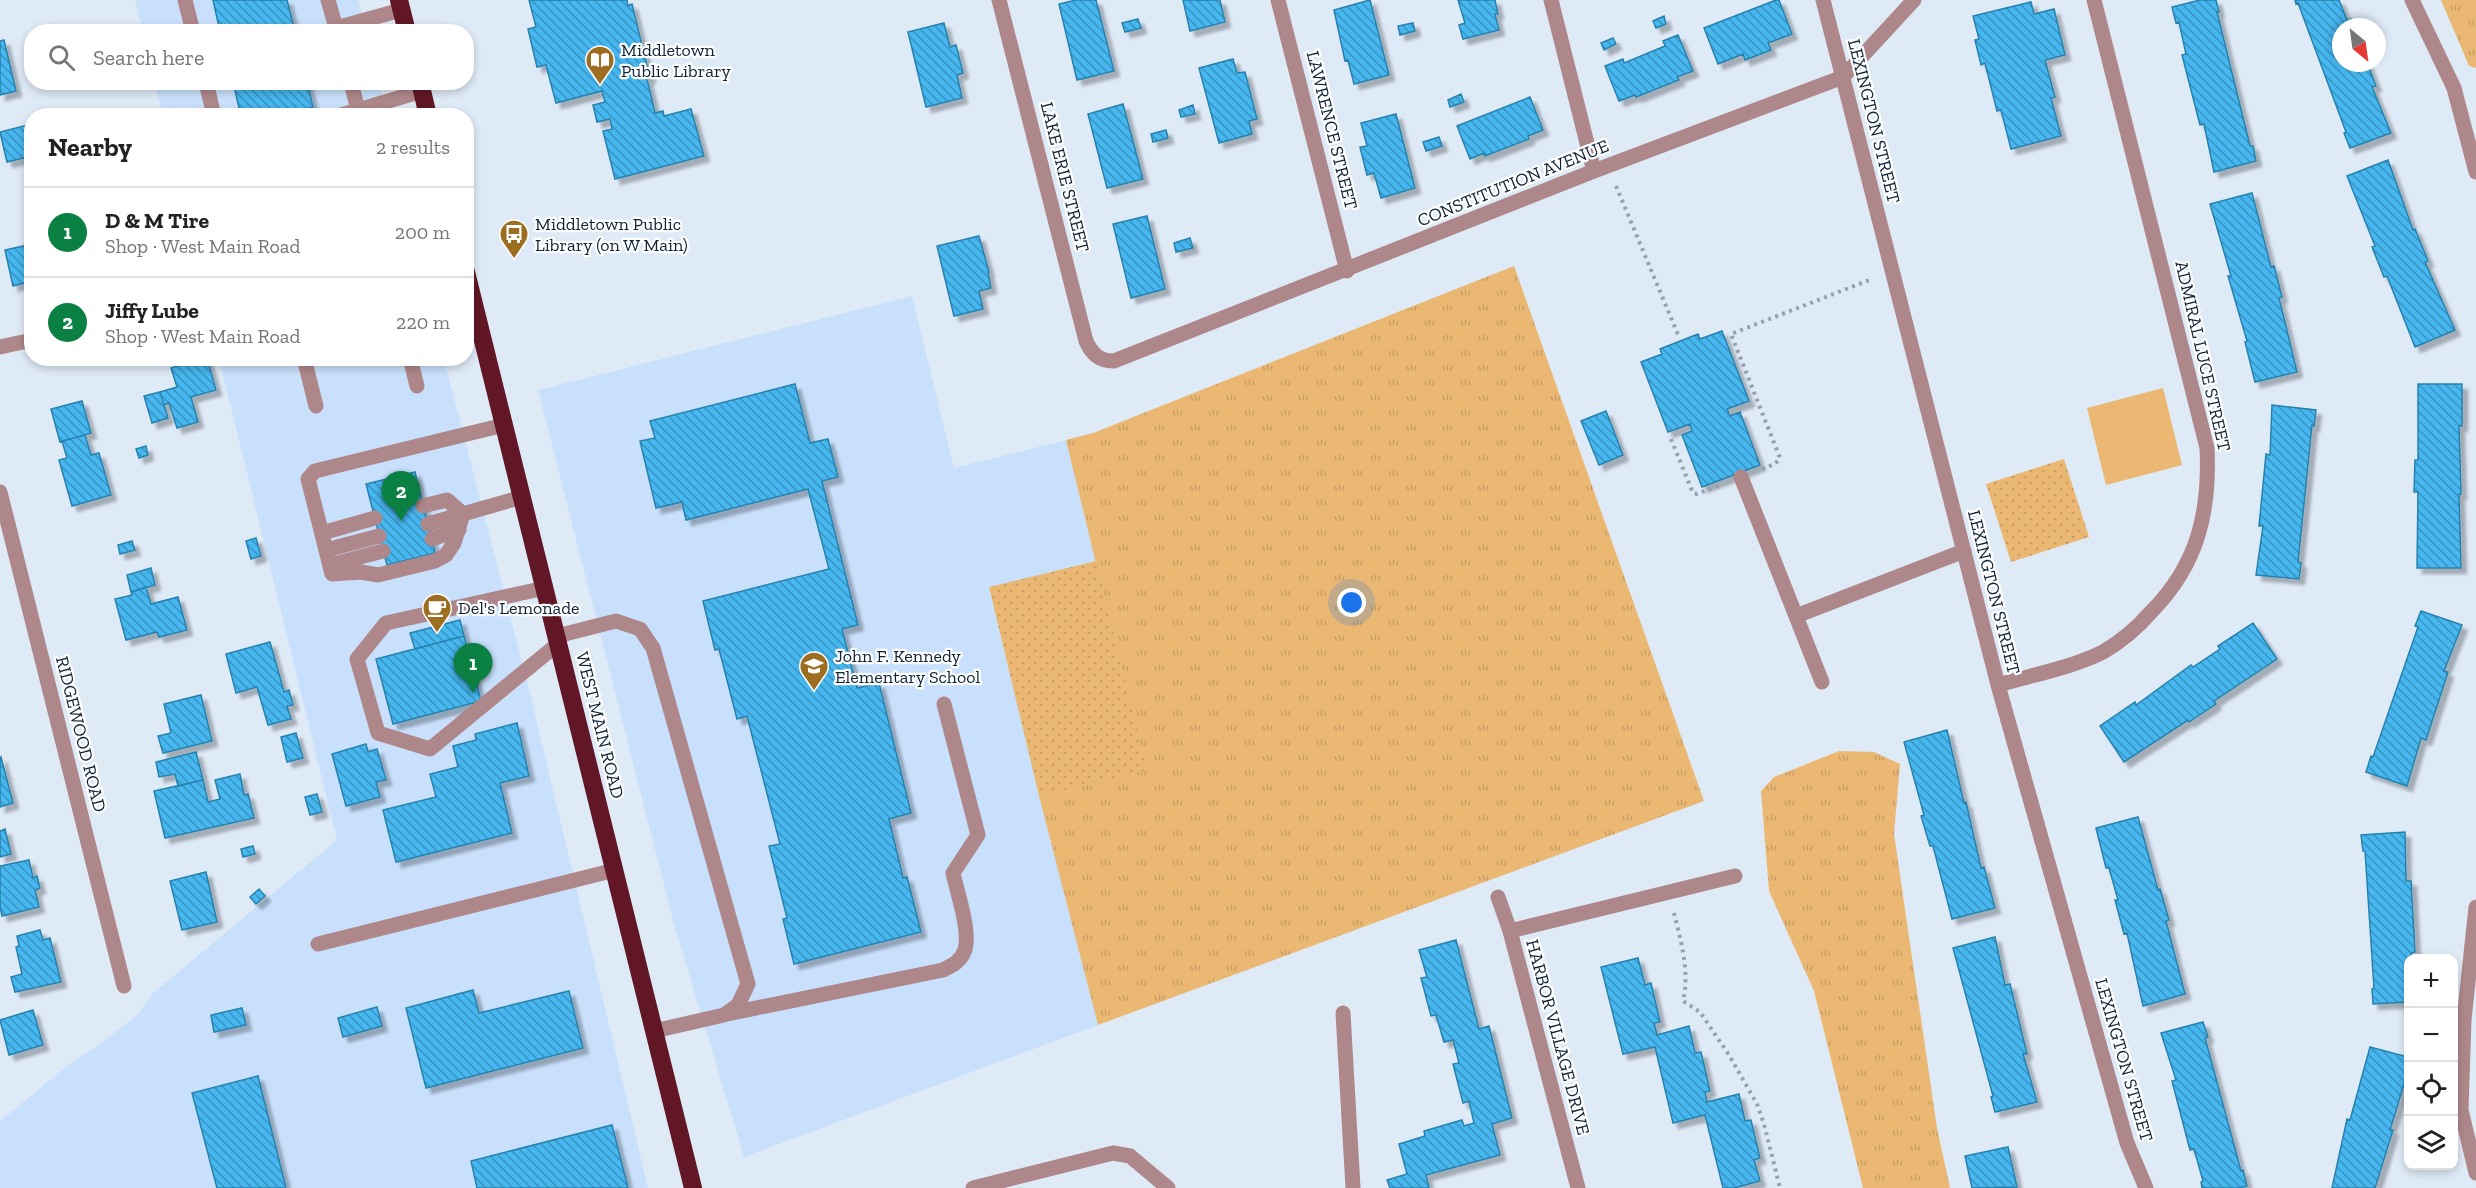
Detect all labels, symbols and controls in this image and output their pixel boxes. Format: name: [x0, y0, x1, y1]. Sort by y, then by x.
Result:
north arrow: [2332, 18, 2386, 72]
search box: [24, 24, 474, 90]
street label: LEXINGTON STREET: [1843, 37, 1905, 205]
place label: Middletown Public Library: [621, 39, 732, 82]
icon: search: [45, 41, 78, 74]
text: Search here: [93, 44, 204, 71]
library icon: Middletown Public Library: [584, 44, 616, 86]
street label: LAWRENCE STREET: [1302, 49, 1362, 211]
street label: LAKE ERIE STREET: [1036, 100, 1094, 254]
text: Nearby: [48, 131, 132, 163]
text: 2 results: [376, 135, 450, 159]
street label: CONSTITUTION AVENUE: [1414, 135, 1612, 231]
text: D & M Tire: [105, 207, 209, 234]
place label: Middletown Public Library (on W Main): [535, 213, 688, 256]
bus stop icon: Middletown Public Library (on W Main): [498, 218, 530, 260]
text: 1: [63, 220, 72, 244]
text: 200 m: [395, 220, 450, 244]
text: Shop · West Main Road: [105, 234, 301, 258]
street label: ADMIRAL LUCE STREET: [2170, 259, 2236, 453]
text: Jiffy Lube: [105, 297, 199, 324]
text: 2: [62, 310, 73, 334]
text: 220 m: [396, 310, 450, 334]
text: Shop · West Main Road: [105, 324, 301, 348]
pin: 2: [382, 472, 420, 521]
street label: LEXINGTON STREET: [1963, 508, 2025, 676]
your location: [1337, 588, 1366, 617]
cafe icon: Del's Lemonade: [421, 592, 453, 634]
place label: Del's Lemonade: [458, 597, 580, 619]
pin: 1: [454, 644, 492, 693]
place label: John F. Kennedy Elementary School: [835, 645, 980, 688]
street label: WEST MAIN ROAD: [571, 649, 629, 801]
school or university icon: John F. Kennedy Elementary School: [798, 650, 830, 692]
street label: RIDGEWOOD ROAD: [51, 654, 111, 814]
street label: HARBOR VILLAGE DRIVE: [1521, 937, 1595, 1137]
map controls: [2404, 954, 2458, 1170]
button: +: [2404, 954, 2458, 1008]
street label: LEXINGTON STREET: [2090, 976, 2158, 1144]
button: −: [2404, 1008, 2458, 1062]
button: locate: [2404, 1062, 2458, 1116]
button: layers: [2404, 1116, 2458, 1170]

